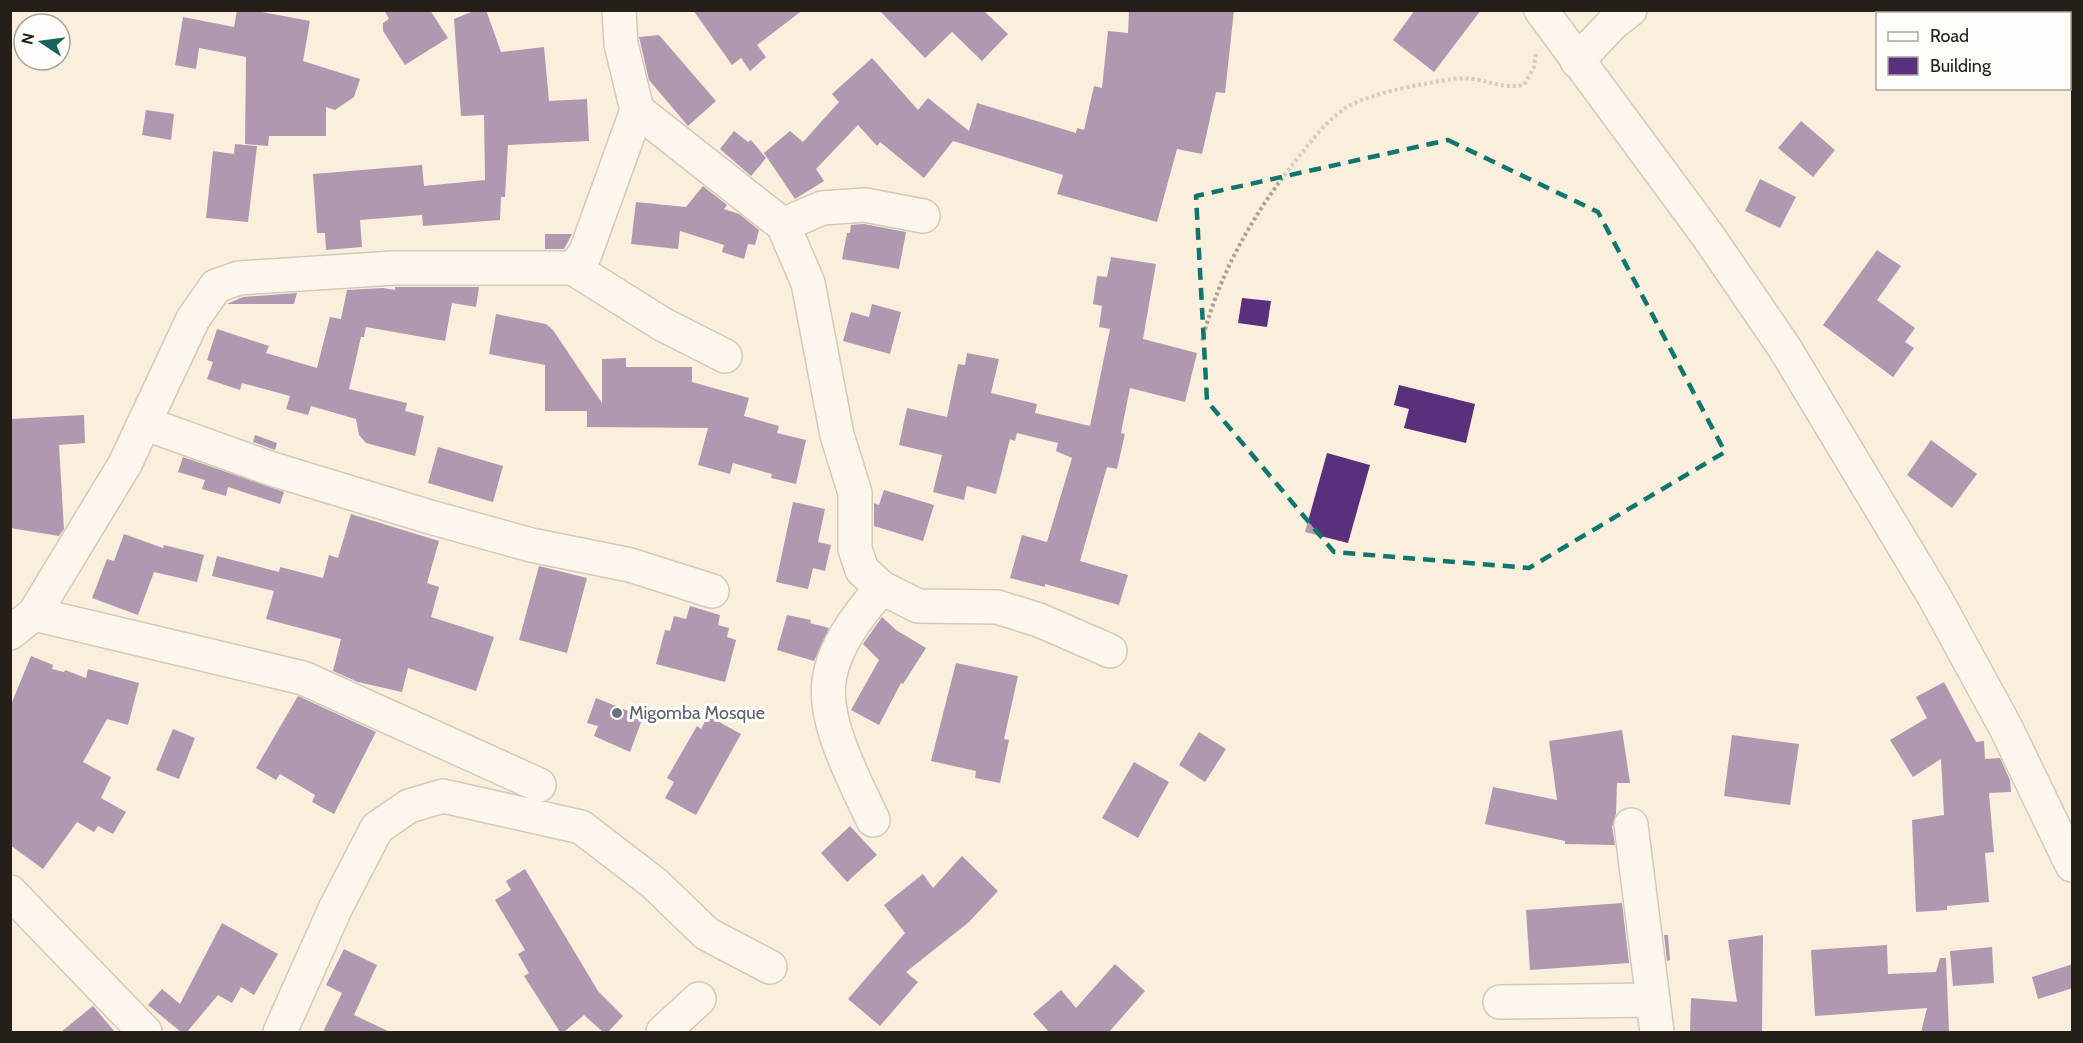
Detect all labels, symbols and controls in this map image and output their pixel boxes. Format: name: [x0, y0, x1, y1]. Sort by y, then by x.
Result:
north arrow: [12, 12, 72, 72]
legend: [1876, 12, 2071, 90]
text: Road: [1930, 25, 1969, 47]
text: N: [17, 31, 38, 46]
text: Building: [1930, 55, 1992, 77]
place label: Migomba Mosque: [629, 702, 765, 724]
marker: Migomba Mosque: [610, 706, 624, 720]

